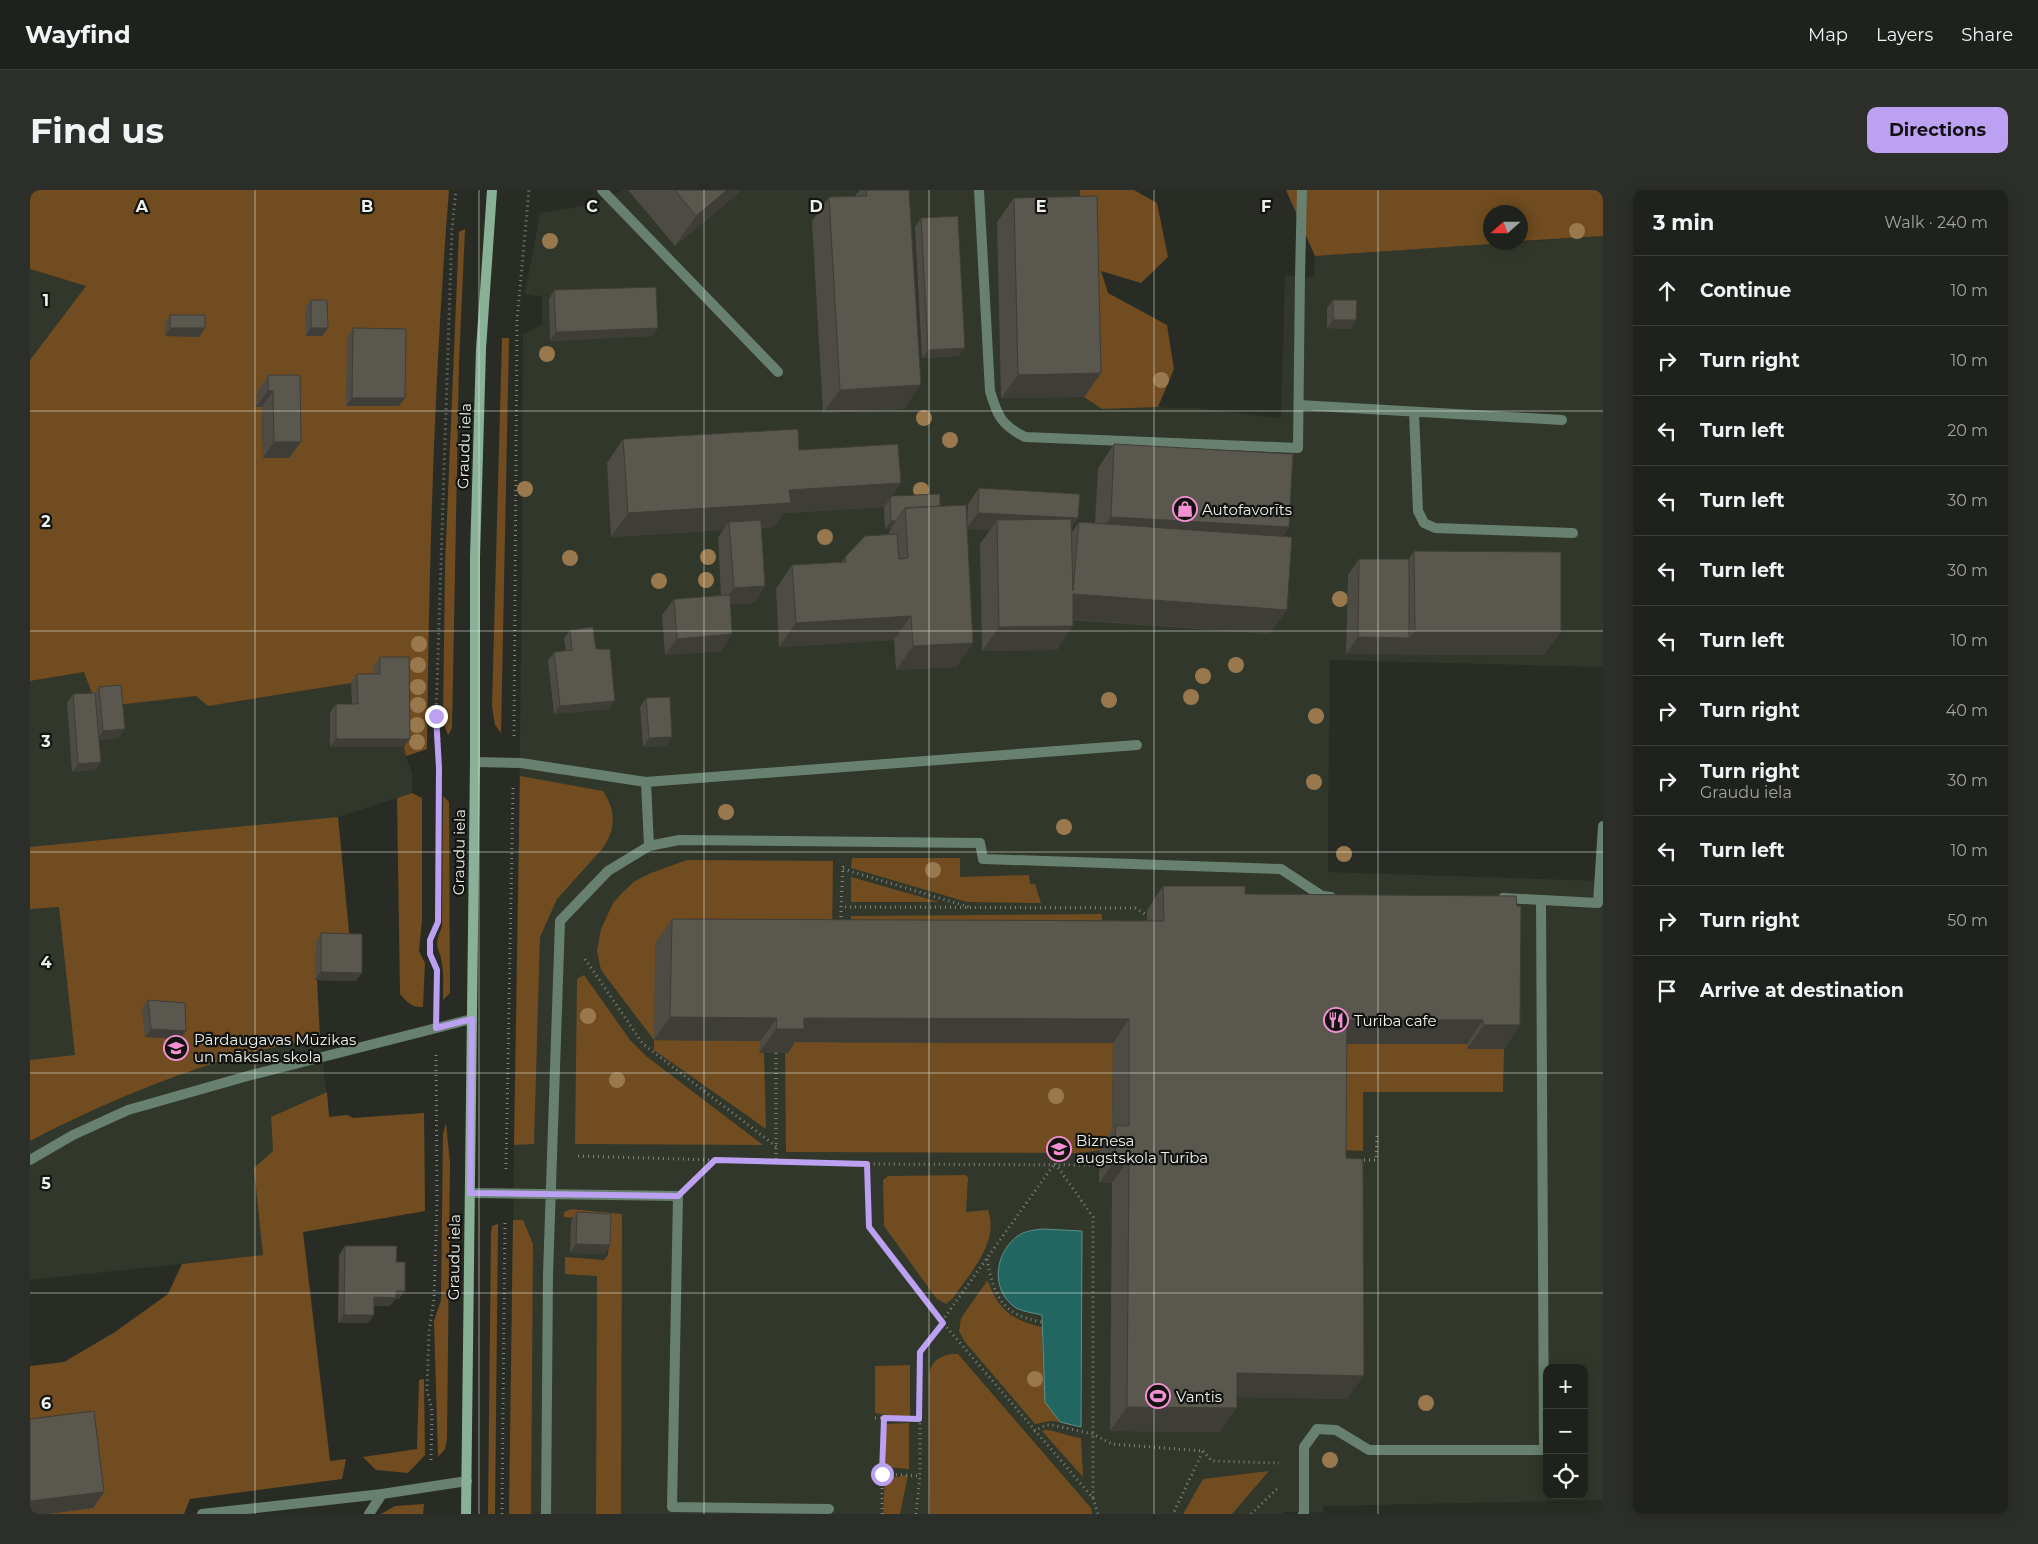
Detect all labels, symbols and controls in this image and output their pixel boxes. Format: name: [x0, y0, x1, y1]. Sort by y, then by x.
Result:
text: Wayfind: [25, 20, 131, 49]
text: Map: [1808, 24, 1848, 46]
text: Layers: [1876, 24, 1933, 46]
text: Share: [1961, 24, 2013, 46]
button: Directions: [1867, 107, 2008, 153]
text: Find us: [30, 109, 164, 152]
text: A: [135, 197, 149, 216]
text: B: [361, 197, 373, 216]
text: C: [586, 197, 598, 216]
text: D: [809, 197, 823, 216]
text: E: [1036, 197, 1046, 216]
text: F: [1261, 197, 1271, 216]
north arrow: [1483, 205, 1528, 250]
text: 3 min: [1653, 210, 1714, 235]
text: Walk · 240 m: [1884, 213, 1988, 232]
icon: ahead: [1653, 277, 1681, 305]
text: Continue: [1700, 279, 1791, 302]
text: 10 m: [1950, 281, 1988, 300]
text: 1: [43, 291, 49, 310]
icon: right: [1653, 347, 1681, 375]
text: Turn right: [1700, 349, 1800, 372]
text: 10 m: [1950, 351, 1988, 370]
street label: Graudu iela: [453, 403, 475, 489]
icon: left: [1653, 417, 1681, 445]
text: Turn left: [1700, 419, 1785, 442]
text: 20 m: [1947, 421, 1988, 440]
icon: left: [1653, 487, 1681, 515]
text: Turn left: [1700, 489, 1785, 512]
text: 30 m: [1947, 491, 1988, 510]
shop icon: Autofavorīts: [1172, 496, 1198, 522]
place label: Autofavorīts: [1202, 500, 1292, 519]
text: 2: [41, 512, 51, 531]
icon: left: [1653, 557, 1681, 585]
text: Turn left: [1700, 559, 1785, 582]
text: 30 m: [1947, 561, 1988, 580]
icon: left: [1653, 627, 1681, 655]
text: Turn left: [1700, 629, 1785, 652]
text: 10 m: [1950, 631, 1988, 650]
icon: right: [1653, 697, 1681, 725]
text: Turn right: [1700, 699, 1800, 722]
text: 40 m: [1946, 701, 1988, 720]
route end: [425, 705, 448, 728]
text: 3: [40, 732, 51, 751]
text: Turn right: [1700, 760, 1800, 783]
icon: right: [1653, 767, 1681, 795]
text: 30 m: [1947, 771, 1988, 790]
text: Graudu iela: [1700, 783, 1792, 802]
street label: Graudu iela: [449, 809, 469, 895]
icon: left: [1653, 837, 1681, 865]
text: Turn left: [1700, 839, 1785, 862]
text: 10 m: [1950, 841, 1988, 860]
icon: right: [1653, 907, 1681, 935]
text: Turn right: [1700, 909, 1800, 932]
text: 50 m: [1947, 911, 1988, 930]
text: 4: [40, 953, 52, 972]
icon: arrive: [1653, 977, 1681, 1005]
text: Arrive at destination: [1700, 979, 1904, 1002]
restaurant icon: Turība cafe: [1323, 1007, 1349, 1033]
place label: Turība cafe: [1354, 1011, 1437, 1030]
place label: Pārdaugavas Mūzikas un mākslas skola: [194, 1030, 356, 1066]
school or university icon: Pārdaugavas Mūzikas un mākslas skola: [163, 1035, 189, 1061]
place label: Biznesa augstskola Turība: [1076, 1131, 1208, 1167]
school or university icon: Biznesa augstskola Turība: [1046, 1136, 1072, 1162]
text: 5: [41, 1174, 51, 1193]
street label: Graudu iela: [444, 1214, 464, 1300]
map controls: [1543, 1364, 1588, 1499]
button: +: [1543, 1364, 1588, 1409]
sports icon: Vantis: [1145, 1383, 1171, 1409]
place label: Vantis: [1176, 1387, 1222, 1406]
text: 6: [41, 1394, 51, 1413]
button: −: [1543, 1409, 1588, 1454]
button: locate: [1543, 1454, 1588, 1499]
route start: [871, 1463, 894, 1486]

